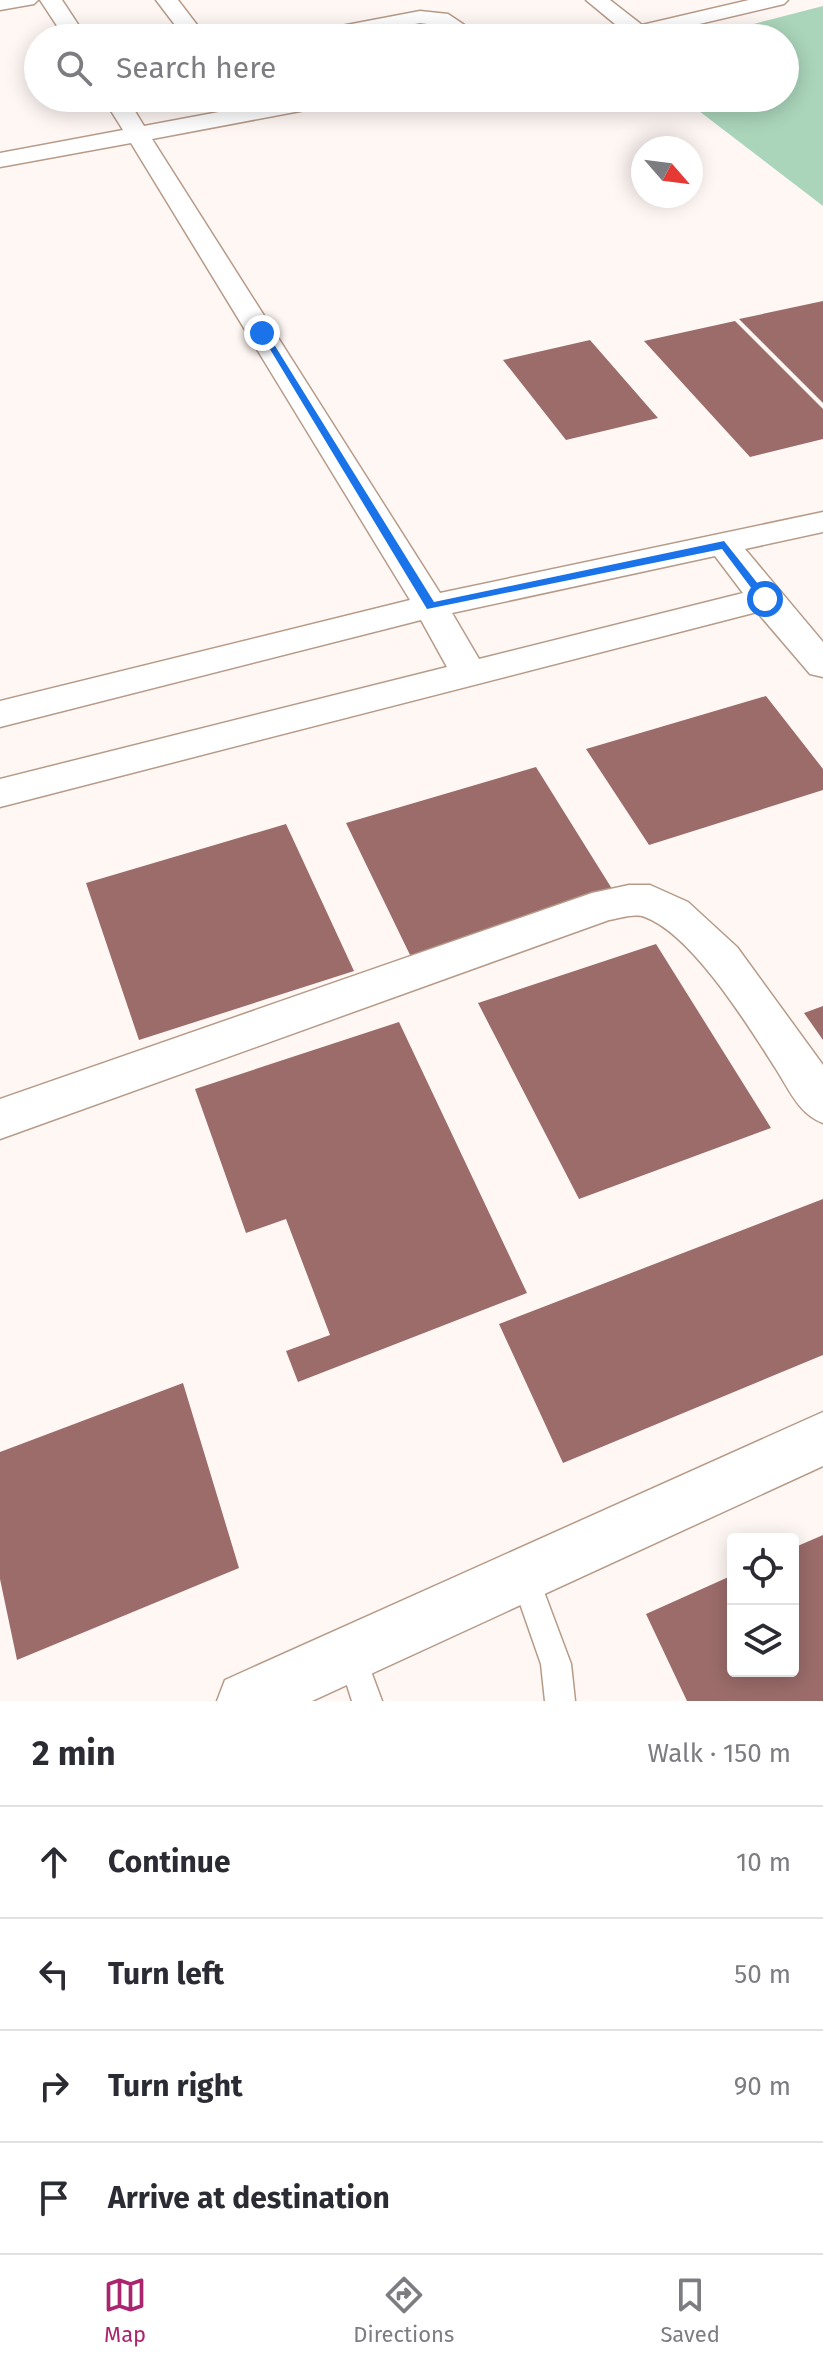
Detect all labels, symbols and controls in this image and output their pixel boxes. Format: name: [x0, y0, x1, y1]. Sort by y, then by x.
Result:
search box: [24, 24, 799, 112]
icon: search: [52, 46, 96, 90]
text: Search here: [116, 50, 276, 86]
north arrow: [631, 136, 703, 208]
route end: [244, 315, 280, 351]
route start: [747, 581, 783, 617]
map controls: [727, 1533, 799, 1677]
button: locate: [727, 1533, 799, 1605]
button: layers: [727, 1605, 799, 1677]
text: 2 min: [32, 1733, 116, 1774]
text: Walk · 150 m: [648, 1738, 791, 1769]
icon: ahead: [32, 1840, 76, 1884]
text: Continue: [108, 1844, 231, 1880]
text: 10 m: [736, 1847, 791, 1878]
icon: left: [32, 1952, 76, 1996]
text: Turn left: [108, 1956, 224, 1992]
text: 50 m: [734, 1959, 791, 1990]
icon: right: [32, 2064, 76, 2108]
text: Turn right: [108, 2068, 243, 2104]
text: 90 m: [734, 2071, 791, 2102]
icon: arrive: [32, 2176, 76, 2220]
text: Arrive at destination: [108, 2180, 390, 2216]
tab: Map: [103, 2273, 147, 2348]
tab: Directions: [353, 2273, 454, 2348]
tab: Saved: [660, 2273, 720, 2348]

